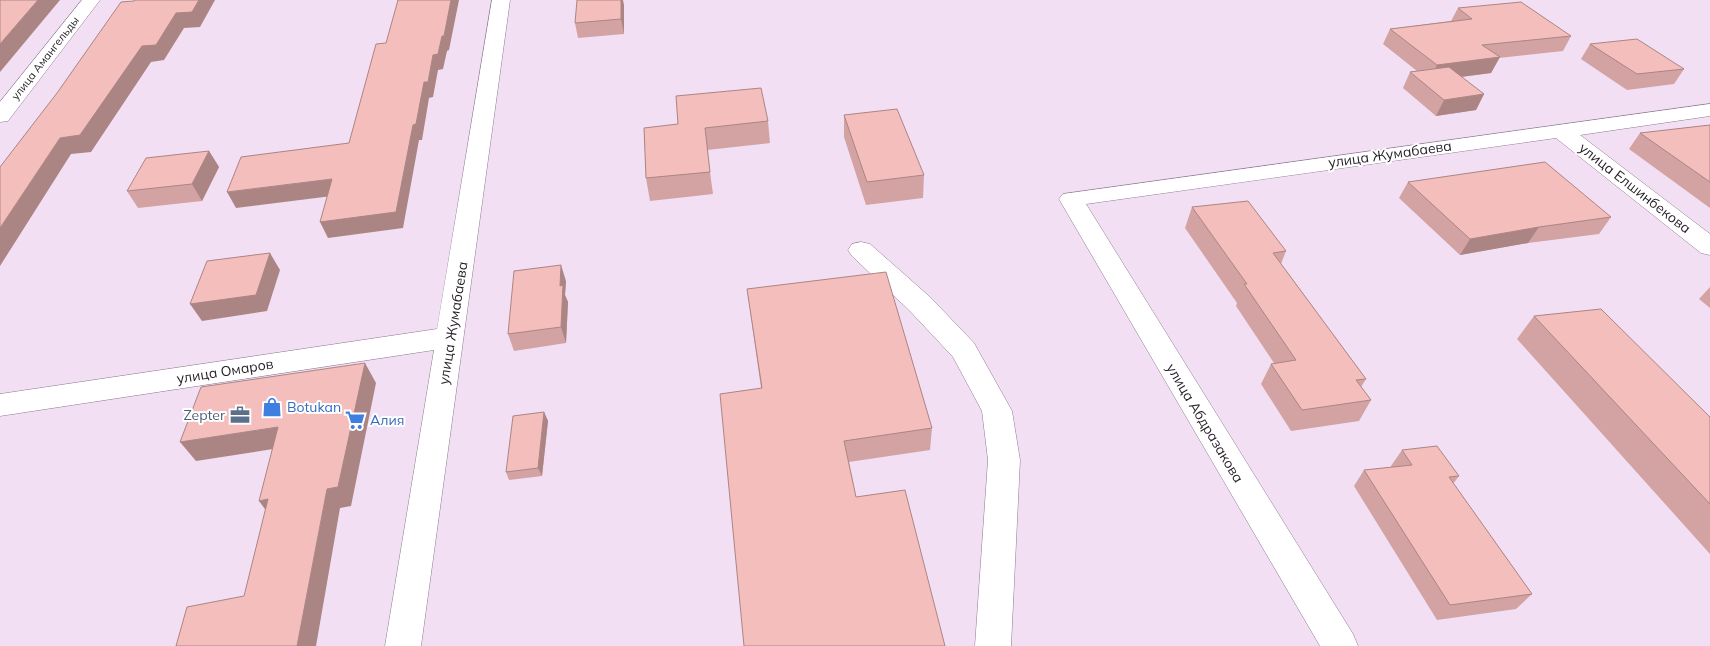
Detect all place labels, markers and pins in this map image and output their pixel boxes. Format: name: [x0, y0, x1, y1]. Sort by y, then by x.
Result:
shop icon: Botukan: [261, 396, 283, 418]
place label: Botukan: [287, 398, 341, 416]
office icon: Zepter: [229, 404, 251, 426]
place label: Zepter: [183, 406, 226, 424]
supermarket icon: Алия: [344, 409, 366, 431]
place label: Алия: [370, 411, 405, 429]

